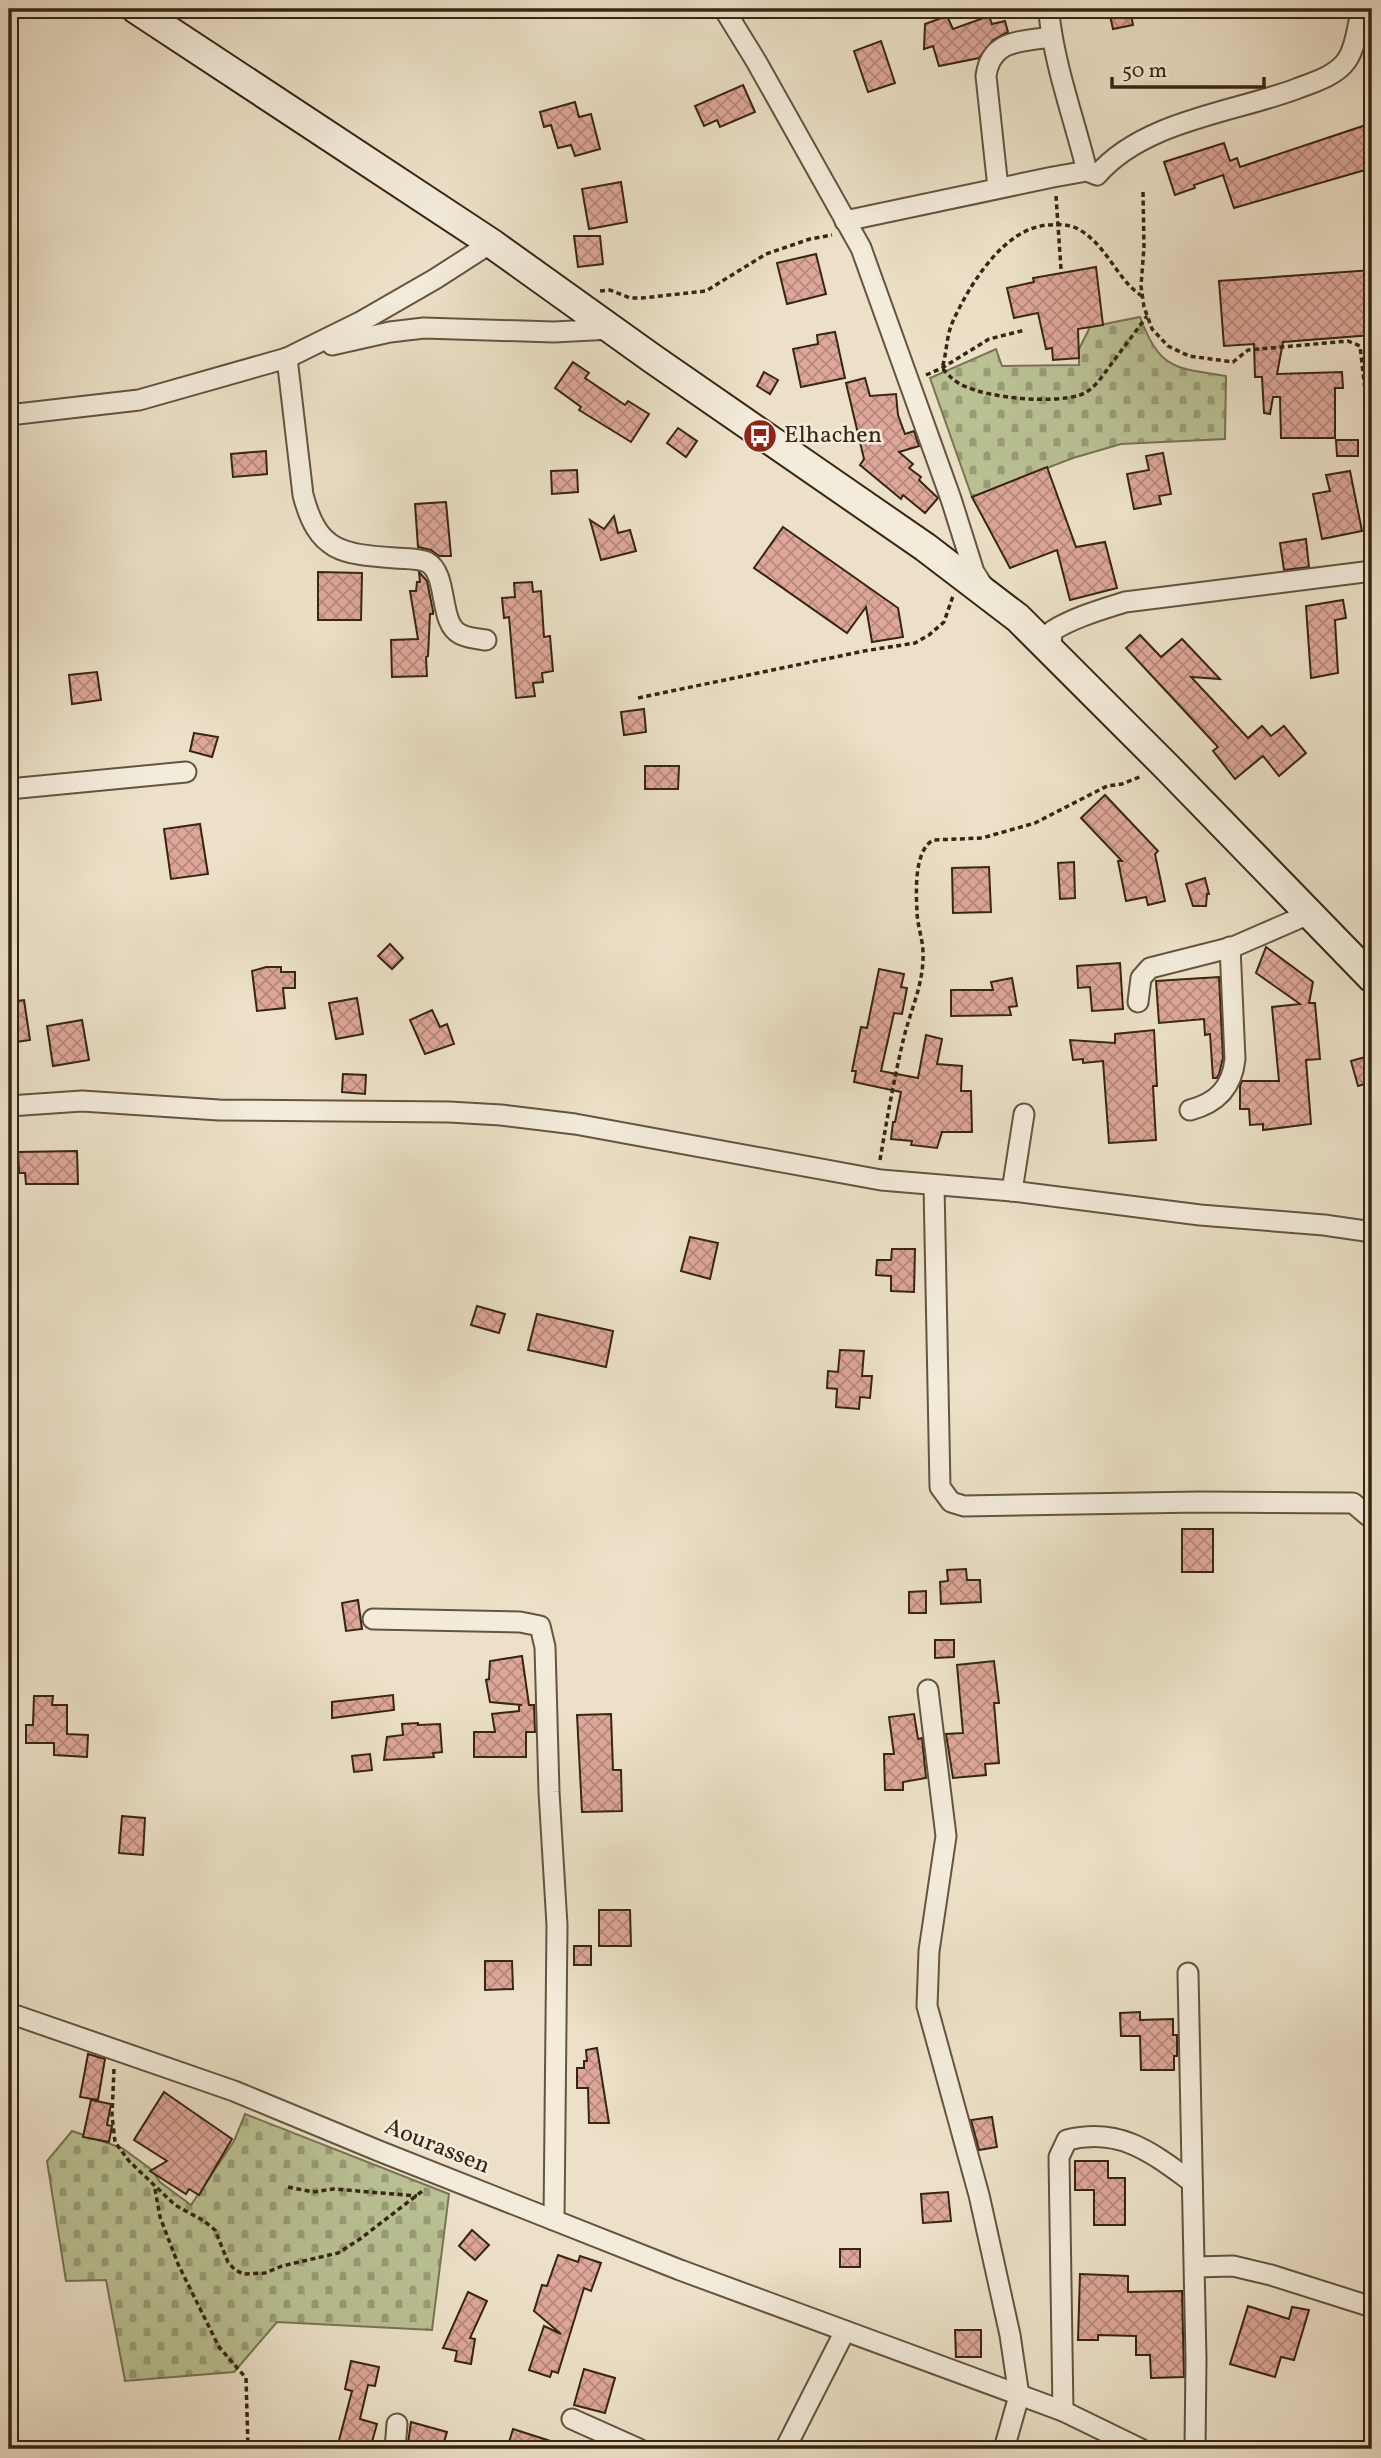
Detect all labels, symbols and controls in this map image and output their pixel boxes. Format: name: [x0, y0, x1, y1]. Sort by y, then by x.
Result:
scale bar: [1112, 46, 1264, 90]
text: 50 m: [1122, 57, 1167, 86]
bus stop icon: Elhachen: [741, 417, 779, 455]
place label: Elhachen: [784, 419, 882, 453]
street label: Aourassen: [379, 2110, 495, 2184]

